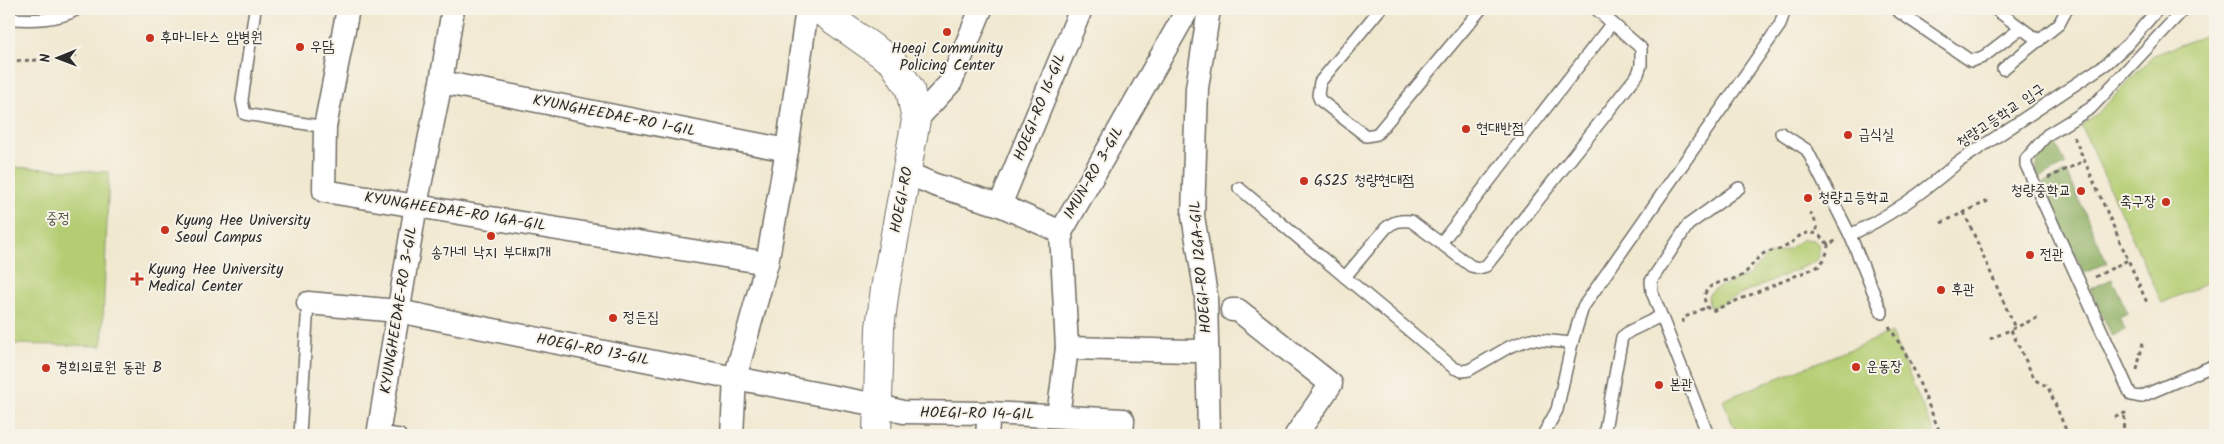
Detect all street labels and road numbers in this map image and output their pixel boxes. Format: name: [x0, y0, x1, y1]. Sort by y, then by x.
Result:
street label: HOEGI-RO 16-GIL: [1007, 49, 1073, 165]
street label: 청량고등학교 입구: [1952, 77, 2050, 155]
street label: KYUNGHEEDAE-RO 1-GIL: [531, 88, 697, 144]
street label: IMUN-RO 3-GIL: [1058, 122, 1130, 224]
street label: HOEGI-RO: [884, 165, 920, 235]
street label: KYUNGHEEDAE-RO 1GA-GIL: [362, 186, 548, 238]
street label: HOEGI-RO 12GA-GIL: [1183, 200, 1219, 334]
street label: KYUNGHEEDAE-RO 3-GIL: [374, 225, 424, 395]
street label: HOEGI-RO 13-GIL: [534, 327, 652, 373]
street label: HOEGI-RO 14-GIL: [920, 401, 1034, 427]

